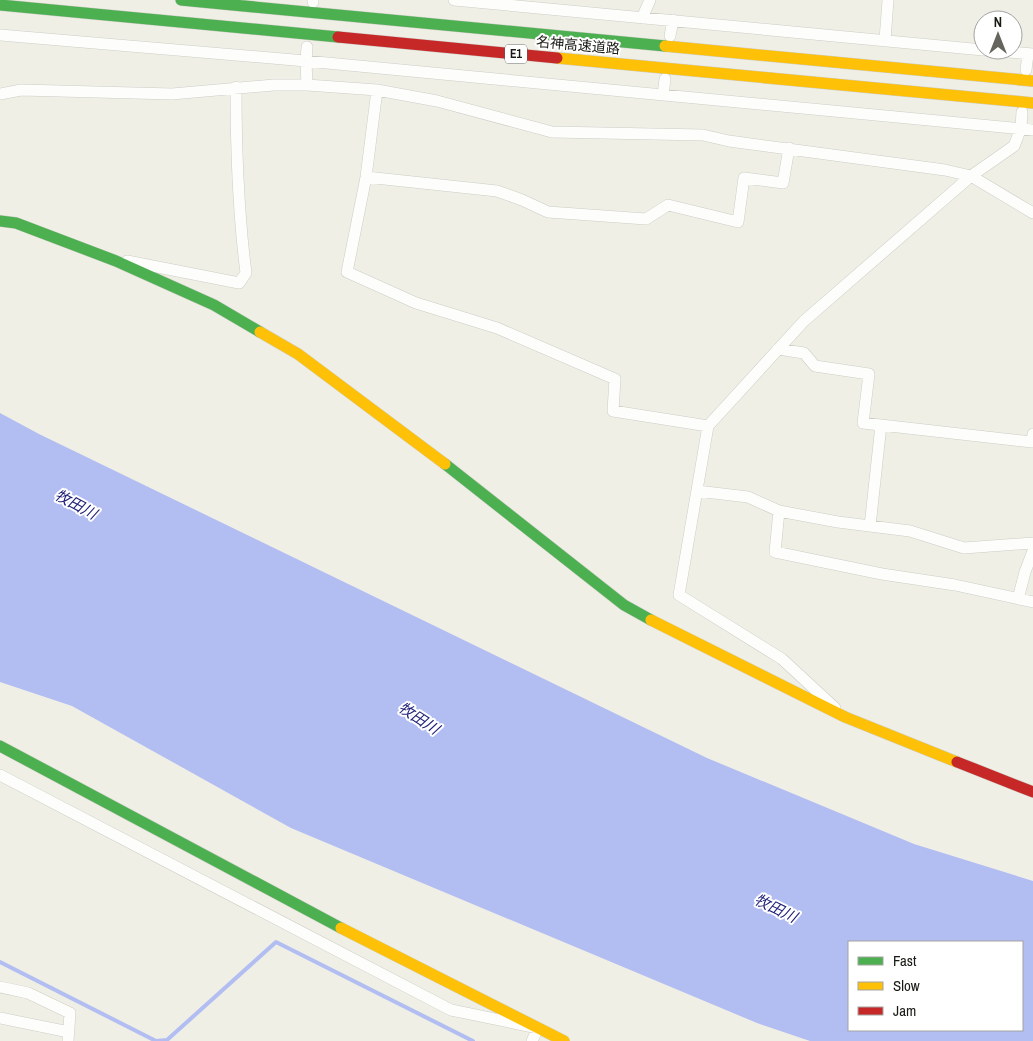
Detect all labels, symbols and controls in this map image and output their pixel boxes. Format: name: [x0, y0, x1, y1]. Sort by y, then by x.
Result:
north arrow: [973, 10, 1023, 60]
text: N: [994, 13, 1002, 31]
street label: 名神高速道路: [535, 32, 621, 58]
road number: E1: [505, 44, 527, 64]
water label: 牧田川: [51, 484, 103, 525]
water label: 牧田川: [394, 697, 445, 740]
water label: 牧田川: [751, 889, 803, 928]
legend: [848, 941, 1023, 1031]
text: Fast: [893, 950, 917, 971]
text: Slow: [893, 975, 920, 996]
text: Jam: [893, 1000, 916, 1021]

